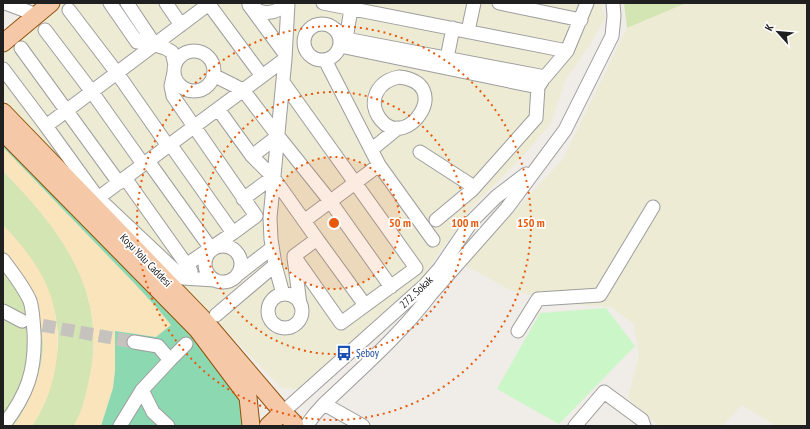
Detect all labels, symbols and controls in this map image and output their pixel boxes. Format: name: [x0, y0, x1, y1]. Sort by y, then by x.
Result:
north arrow: [758, 12, 798, 52]
text: K: [762, 21, 777, 33]
text: 50 m: [389, 215, 411, 230]
text: 100 m: [451, 215, 479, 230]
text: 150 m: [517, 215, 545, 230]
centre of rings: [327, 216, 341, 230]
street label: Koşu Yolu Caddesi: [117, 231, 175, 289]
street label: 272. Sokak: [396, 272, 436, 311]
bus stop icon: Şeboy: [335, 344, 353, 362]
place label: Şeboy: [356, 346, 380, 360]

